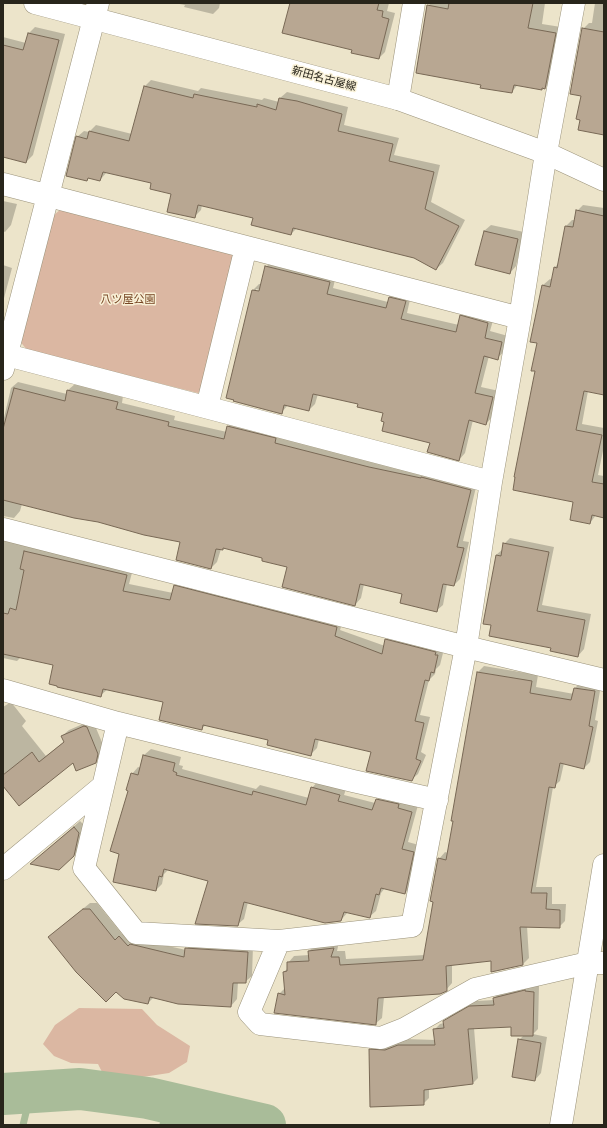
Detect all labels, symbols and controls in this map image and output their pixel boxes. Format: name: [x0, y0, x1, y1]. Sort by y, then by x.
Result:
street label: 新田名古屋線: [290, 64, 358, 94]
park label: 八ツ屋公園: [101, 293, 155, 307]

